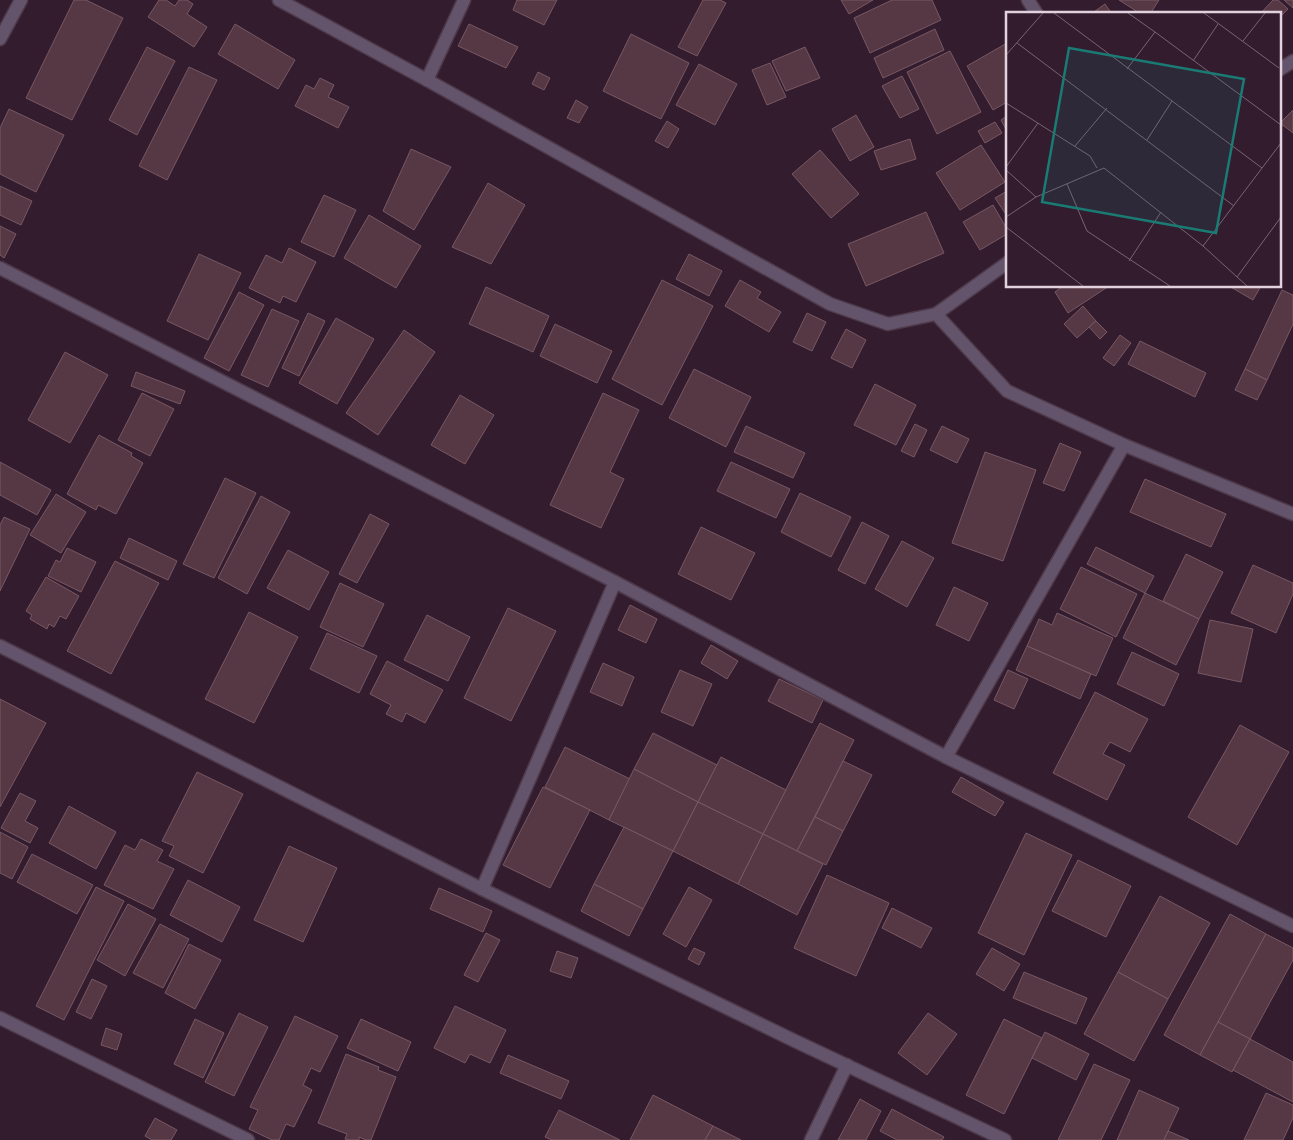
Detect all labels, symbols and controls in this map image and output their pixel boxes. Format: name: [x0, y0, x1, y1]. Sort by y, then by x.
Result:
inset map: [1006, 12, 1280, 288]

